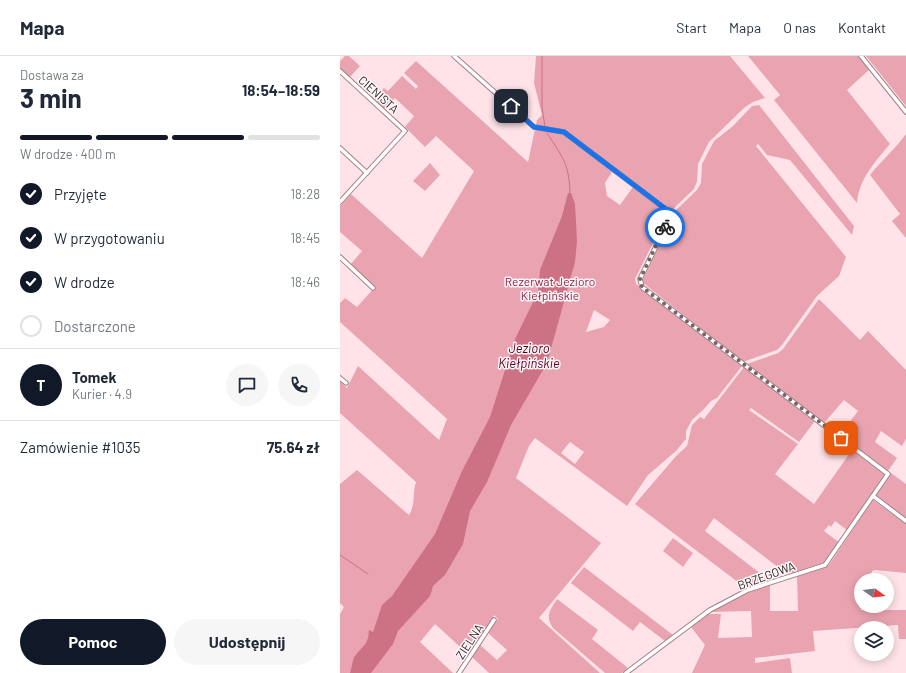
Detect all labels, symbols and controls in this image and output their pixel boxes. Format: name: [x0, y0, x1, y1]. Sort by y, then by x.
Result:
text: Mapa: [20, 16, 64, 39]
text: Start: [676, 19, 707, 36]
text: Mapa: [729, 19, 761, 36]
text: O nas: [783, 19, 816, 36]
text: Kontakt: [838, 19, 886, 36]
text: Dostawa za: [20, 67, 84, 83]
street label: CIENISTA: [356, 72, 402, 116]
text: 18:54–18:59: [242, 81, 320, 99]
text: 3 min: [20, 82, 82, 113]
pin: [494, 89, 528, 123]
icon: home: [500, 95, 522, 117]
text: W drodze · 400 m: [20, 146, 116, 162]
icon: check: [20, 183, 42, 205]
text: Przyjęte: [54, 185, 107, 203]
text: 18:28: [291, 186, 320, 202]
courier: [645, 207, 685, 247]
icon: bike: [654, 216, 676, 238]
icon: check: [20, 227, 42, 249]
text: W przygotowaniu: [54, 229, 165, 247]
text: 18:45: [290, 230, 320, 246]
icon: check: [20, 271, 42, 293]
text: W drodze: [54, 273, 115, 291]
text: 18:46: [290, 274, 320, 290]
park label: Rezerwat Jezioro Kiełpińskie: [505, 274, 595, 302]
text: Dostarczone: [54, 317, 136, 335]
water label: Jezioro Kiełpińskie: [498, 340, 560, 371]
button: chat: [226, 364, 268, 406]
button: phone: [278, 364, 320, 406]
text: Tomek: [72, 368, 117, 386]
text: T: [37, 376, 45, 394]
text: Kurier · 4.9: [72, 386, 132, 402]
pin: [824, 421, 858, 455]
icon: bag: [830, 427, 852, 449]
text: Zamówienie #1035: [20, 438, 141, 456]
text: 75.64 zł: [267, 438, 320, 456]
street label: BRZEGOWA: [735, 558, 797, 592]
north arrow: [854, 573, 894, 613]
map controls: [854, 573, 894, 661]
button: Pomoc: [20, 619, 166, 665]
button: Udostępnij: [174, 619, 320, 665]
street label: ZIELNA: [452, 621, 486, 661]
button: layers: [854, 621, 894, 661]

